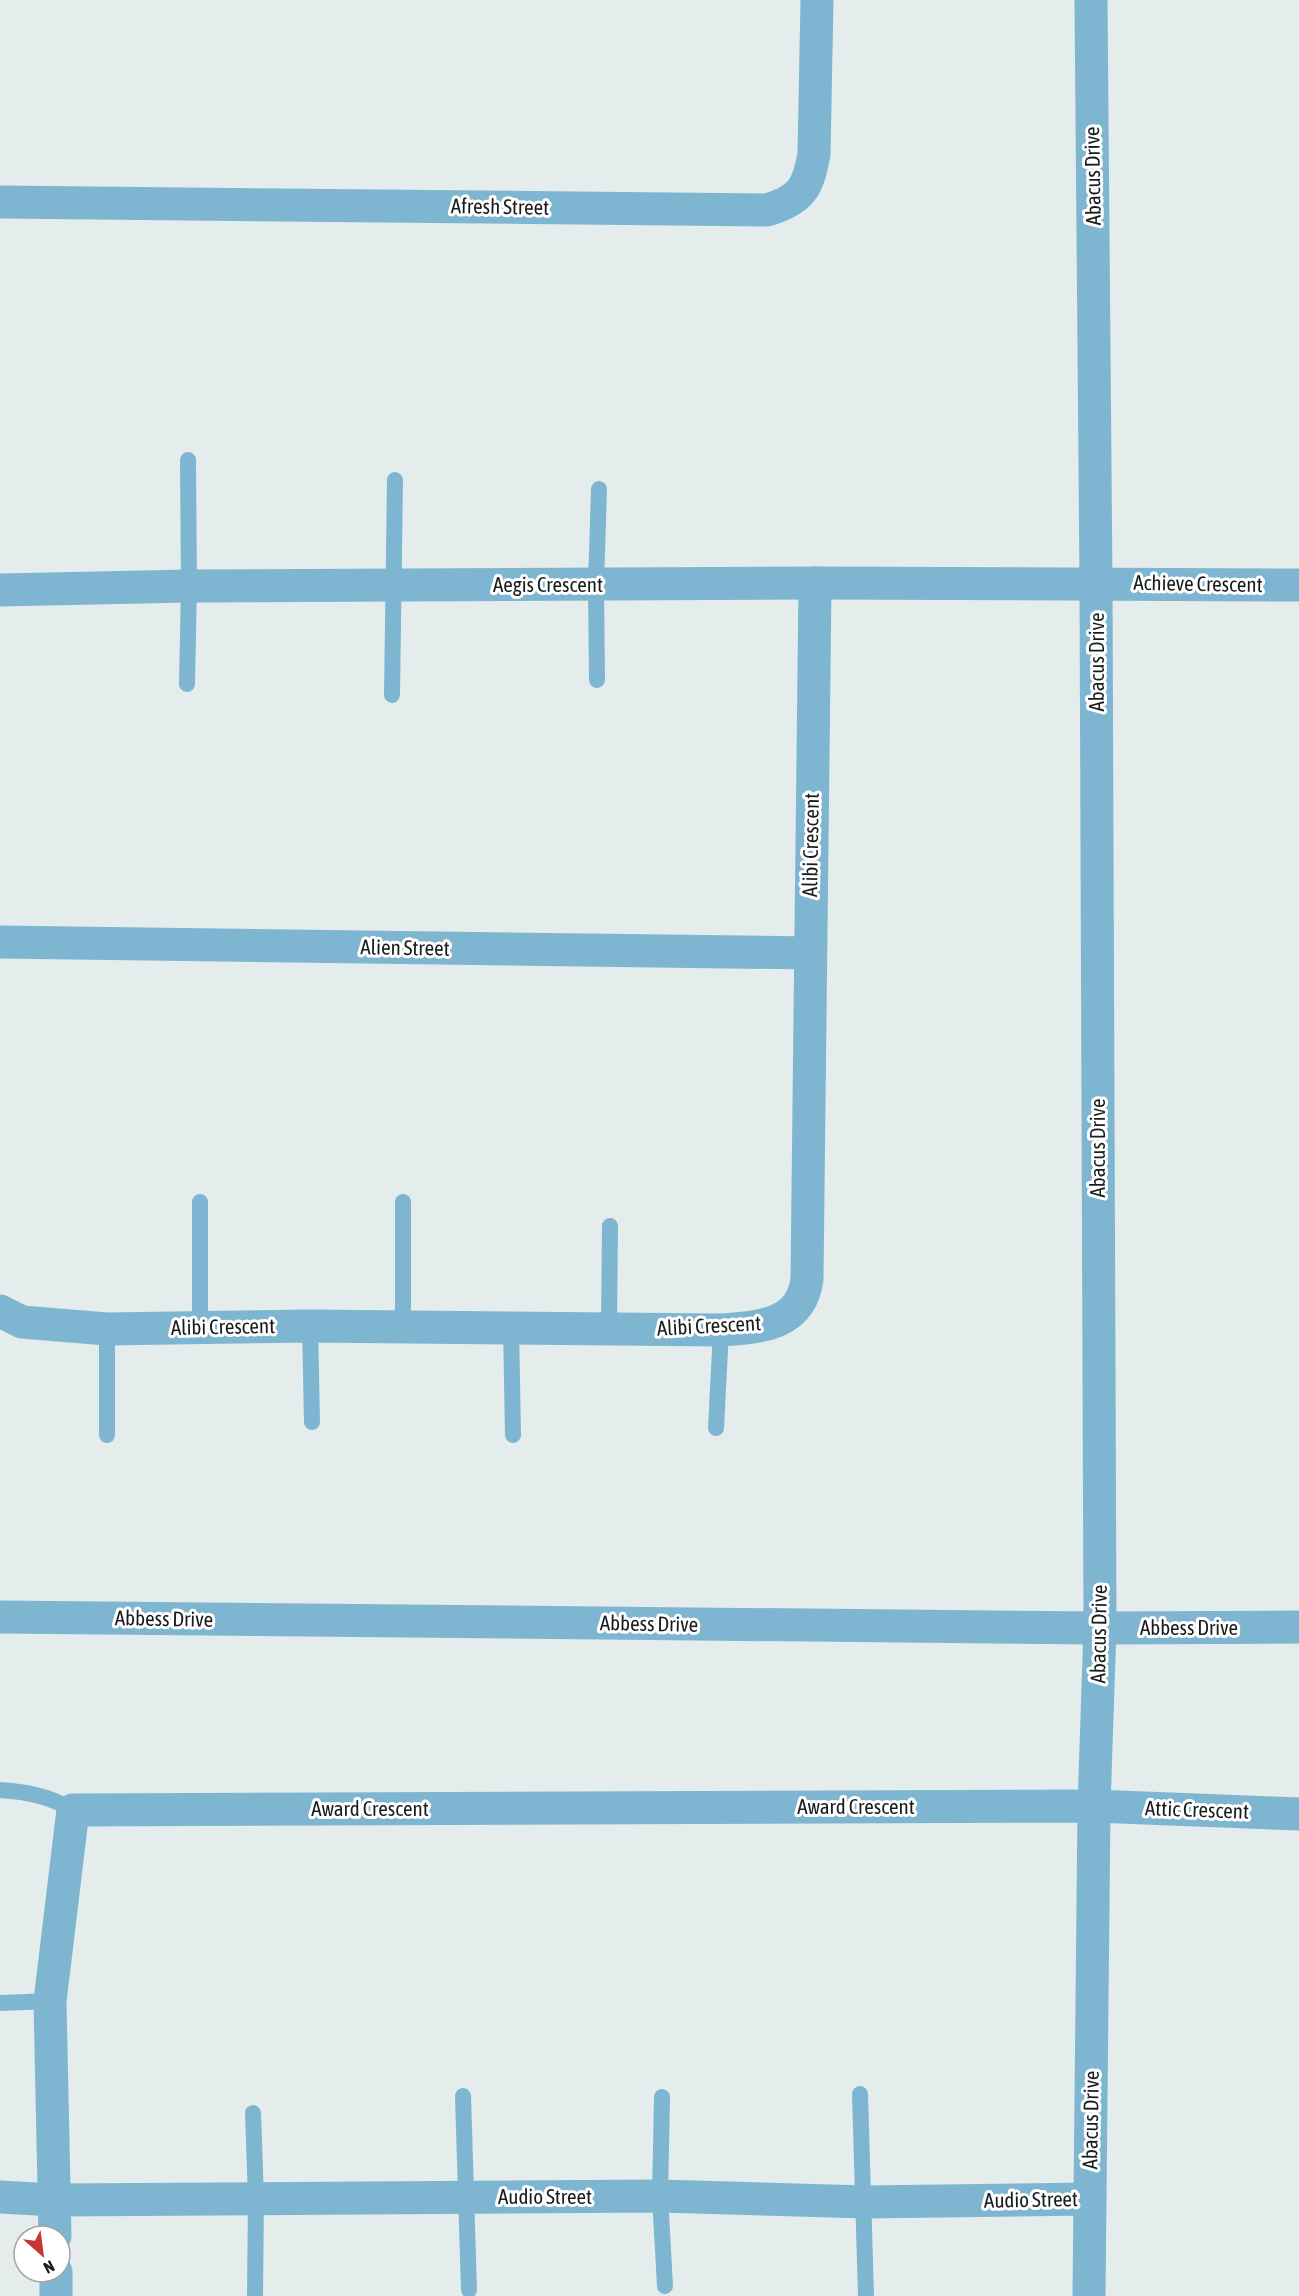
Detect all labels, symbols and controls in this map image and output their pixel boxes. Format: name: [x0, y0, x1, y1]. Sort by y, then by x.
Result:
street label: Abacus Drive: [1079, 126, 1105, 226]
street label: Afresh Street: [451, 193, 549, 219]
street label: Achieve Crescent: [1133, 570, 1263, 596]
street label: Aegis Crescent: [493, 572, 603, 596]
street label: Abacus Drive: [1084, 613, 1108, 711]
street label: Alibi Crescent: [797, 793, 823, 897]
street label: Alien Street: [360, 934, 450, 960]
street label: Abacus Drive: [1085, 1099, 1109, 1197]
street label: Alibi Crescent: [656, 1310, 762, 1340]
street label: Alibi Crescent: [171, 1313, 275, 1339]
street label: Abacus Drive: [1085, 1584, 1111, 1684]
street label: Abbess Drive: [115, 1605, 213, 1631]
street label: Abbess Drive: [600, 1610, 698, 1636]
street label: Abbess Drive: [1140, 1615, 1238, 1639]
street label: Award Crescent: [797, 1794, 915, 1818]
street label: Attic Crescent: [1145, 1795, 1249, 1823]
street label: Award Crescent: [311, 1796, 429, 1820]
street label: Abacus Drive: [1077, 2070, 1103, 2170]
street label: Audio Street: [498, 2184, 592, 2208]
street label: Audio Street: [984, 2186, 1078, 2212]
north arrow: [12, 2224, 72, 2284]
text: N: [41, 2257, 57, 2277]

